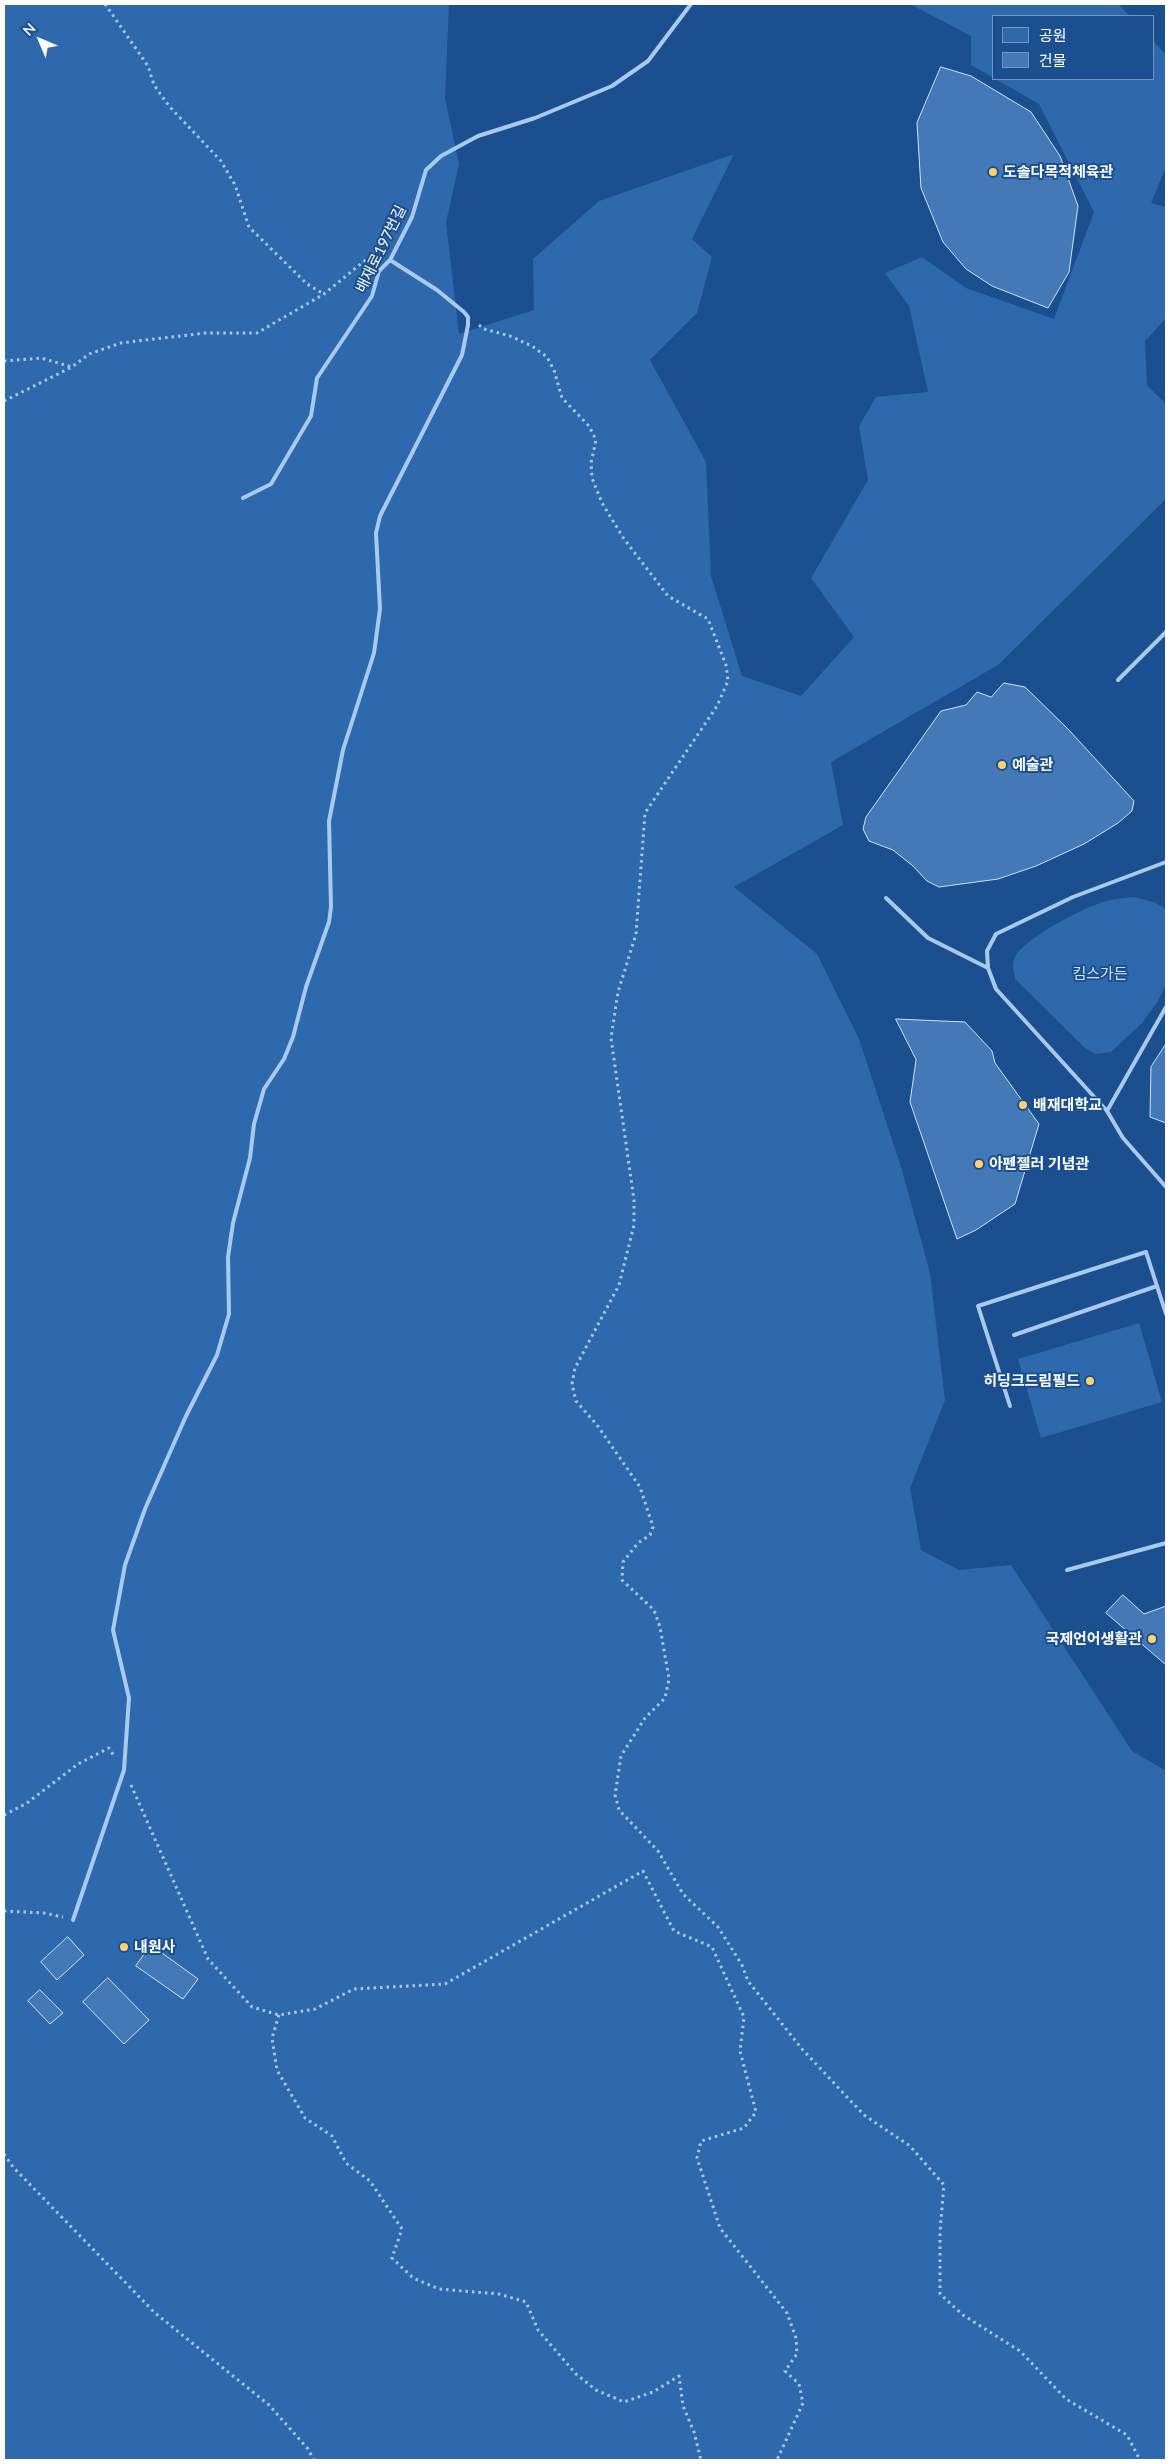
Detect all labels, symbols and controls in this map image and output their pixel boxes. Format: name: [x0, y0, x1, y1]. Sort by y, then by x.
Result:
north arrow: [15, 15, 65, 65]
legend: [992, 15, 1155, 80]
text: N: [19, 19, 39, 39]
text: 공원: [1039, 26, 1067, 44]
text: 건물: [1039, 51, 1067, 69]
place label: 도솔다목적체육관: [1003, 163, 1113, 181]
marker: 도솔다목적체육관: [987, 166, 999, 178]
street label: 배재로197번길: [352, 202, 410, 296]
place label: 예술관: [1012, 756, 1053, 774]
marker: 예술관: [996, 759, 1008, 771]
park label: 킴스가든: [1072, 965, 1128, 983]
place label: 배재대학교: [1033, 1096, 1102, 1114]
marker: 배재대학교: [1017, 1099, 1029, 1111]
place label: 아펜젤러 기념관: [989, 1155, 1089, 1173]
marker: 아펜젤러 기념관: [973, 1158, 985, 1170]
place label: 히딩크드림필드: [983, 1372, 1080, 1390]
marker: 히딩크드림필드: [1084, 1375, 1096, 1387]
place label: 국제언어생활관: [1045, 1630, 1142, 1648]
marker: 국제언어생활관: [1146, 1633, 1158, 1645]
place label: 내원사: [134, 1938, 175, 1956]
marker: 내원사: [118, 1941, 130, 1953]

